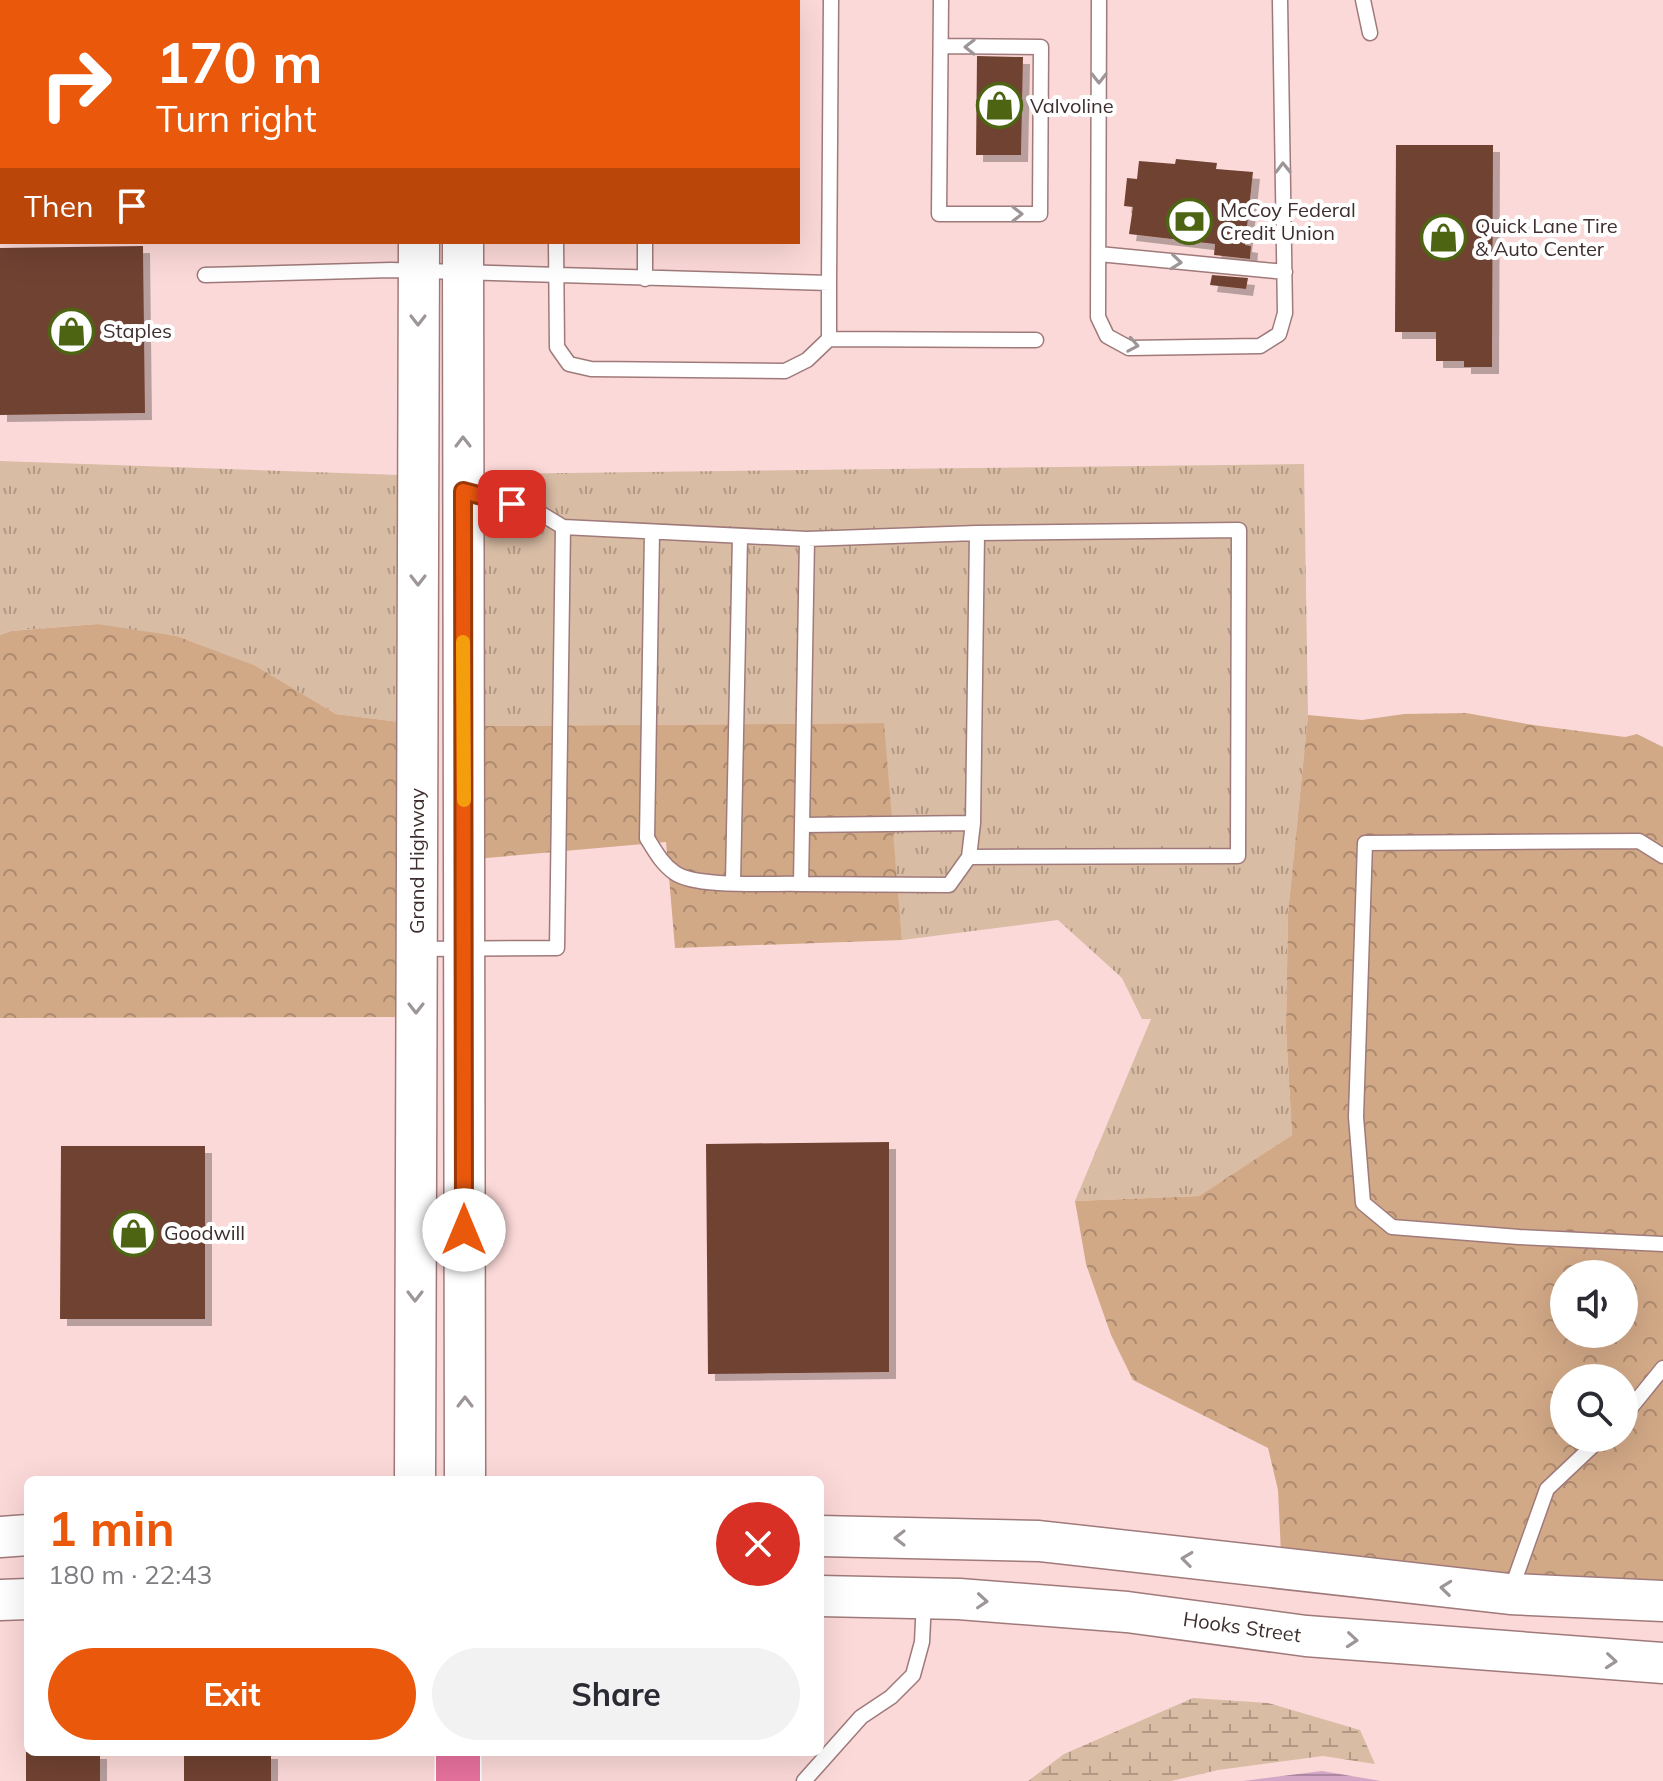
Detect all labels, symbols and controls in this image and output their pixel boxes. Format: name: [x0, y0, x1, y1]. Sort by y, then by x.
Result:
text: 170 m: [156, 27, 323, 97]
icon: right: [24, 32, 128, 136]
one-way arrow: [963, 38, 976, 55]
one-way arrow: [1090, 72, 1108, 85]
shop icon: Valvoline: [975, 82, 1023, 130]
place label: Valvoline: [1030, 93, 1114, 118]
text: Turn right: [156, 96, 317, 141]
one-way arrow: [1274, 161, 1292, 174]
icon: arrive: [110, 184, 154, 228]
text: Then: [24, 187, 94, 225]
bank icon: McCoy Federal Credit Union: [1165, 197, 1213, 245]
place label: McCoy Federal Credit Union: [1220, 197, 1356, 245]
one-way arrow: [1011, 205, 1024, 223]
place label: Quick Lane Tire & Auto Center: [1475, 213, 1618, 261]
shop icon: Quick Lane Tire & Auto Center: [1420, 214, 1468, 262]
one-way arrow: [1170, 253, 1183, 270]
shop icon: Staples: [48, 307, 96, 355]
one-way arrow: [409, 314, 427, 327]
place label: Staples: [103, 318, 172, 343]
one-way arrow: [1126, 335, 1140, 352]
one-way arrow: [454, 435, 472, 448]
pin: [478, 470, 546, 538]
icon: arrive: [490, 482, 534, 526]
one-way arrow: [409, 574, 427, 587]
street label: Grand Highway: [404, 788, 429, 934]
one-way arrow: [407, 1002, 425, 1015]
position arrow: [422, 1188, 506, 1272]
shop icon: Goodwill: [109, 1209, 157, 1257]
place label: Goodwill: [164, 1220, 245, 1245]
map controls: [1550, 1260, 1638, 1452]
button: sound: [1550, 1260, 1638, 1348]
one-way arrow: [406, 1290, 424, 1303]
button: search: [1550, 1364, 1638, 1452]
one-way arrow: [456, 1395, 474, 1408]
text: 1 min: [48, 1498, 175, 1558]
button: close: [716, 1502, 800, 1586]
one-way arrow: [893, 1529, 906, 1547]
one-way arrow: [1180, 1551, 1194, 1568]
text: 180 m · 22:43: [48, 1558, 212, 1591]
one-way arrow: [1439, 1579, 1452, 1596]
one-way arrow: [976, 1592, 989, 1609]
street label: Hooks Street: [1182, 1606, 1303, 1647]
one-way arrow: [1346, 1631, 1359, 1648]
button: Exit: [48, 1648, 416, 1740]
button: Share: [432, 1648, 800, 1740]
one-way arrow: [1605, 1653, 1618, 1670]

